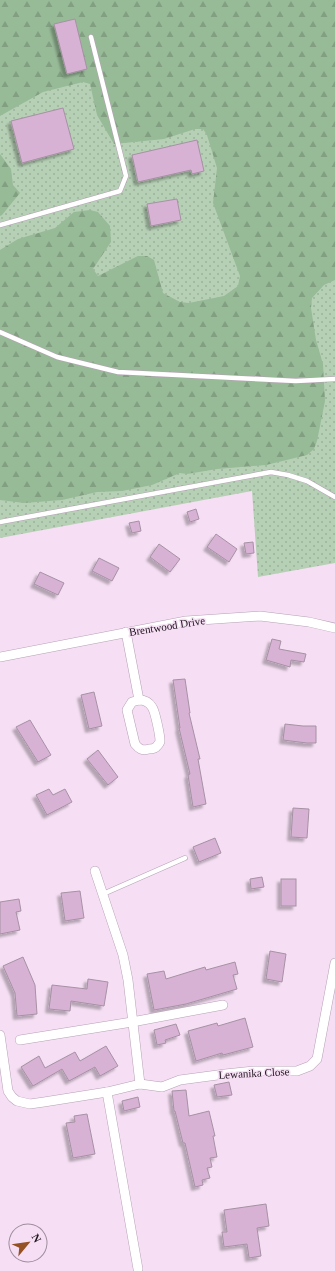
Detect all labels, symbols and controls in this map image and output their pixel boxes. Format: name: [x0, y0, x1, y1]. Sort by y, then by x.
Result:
street label: Brentwood Drive: [128, 614, 206, 638]
street label: Lewanika Close: [218, 1065, 290, 1081]
north arrow: [8, 1223, 48, 1263]
text: N: [30, 1232, 44, 1245]

